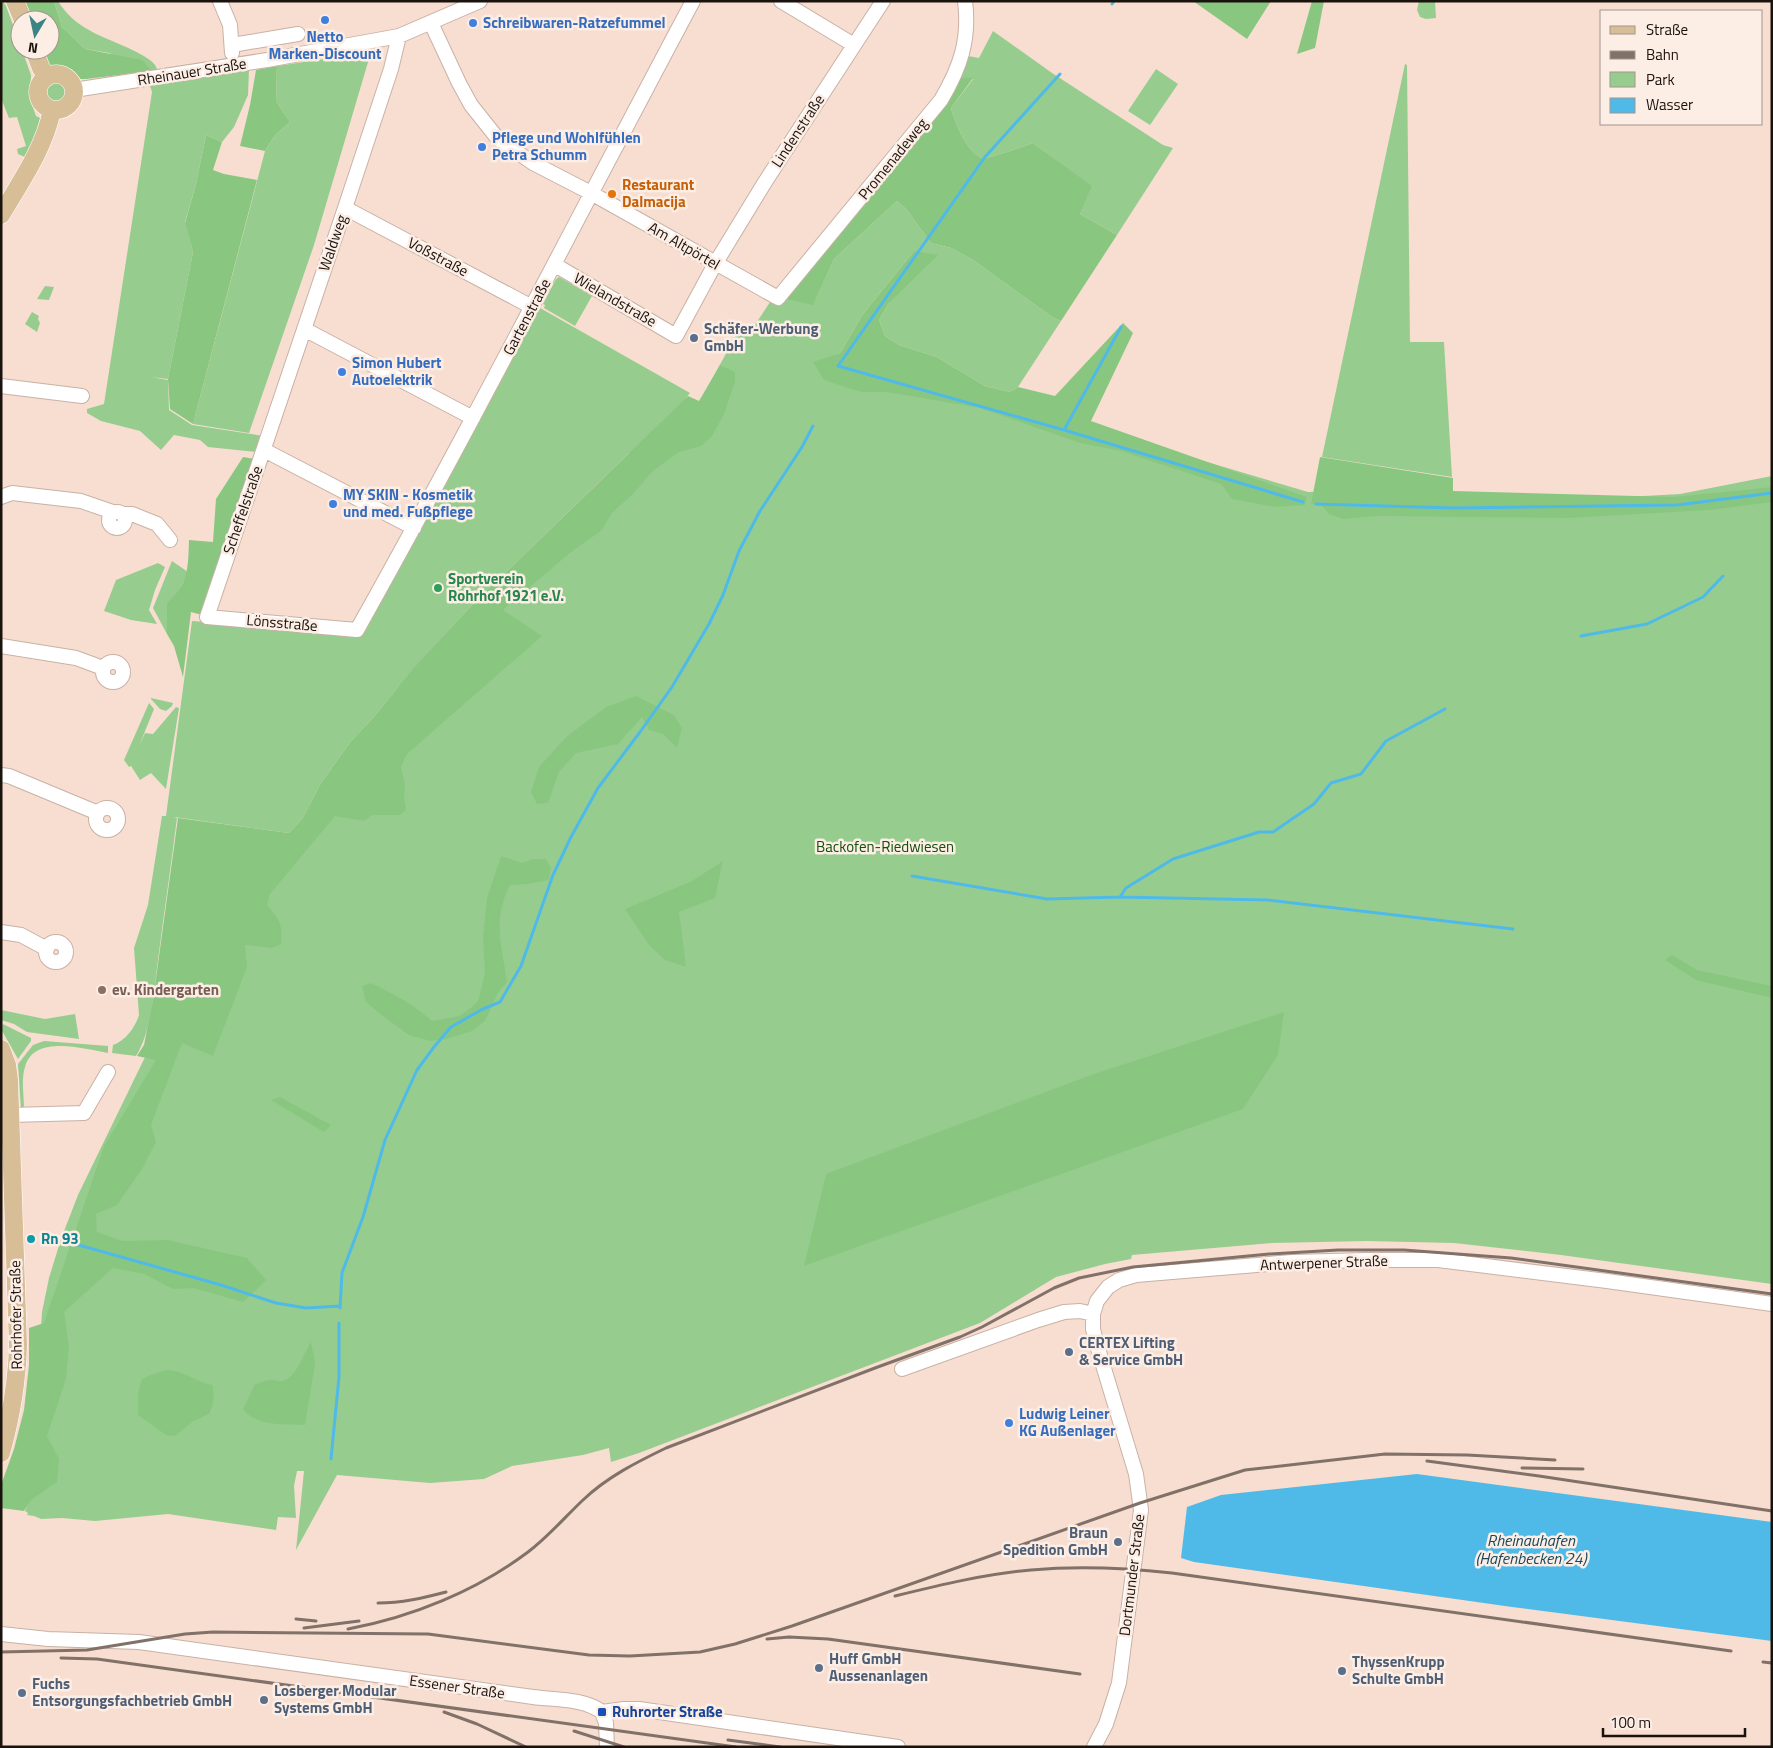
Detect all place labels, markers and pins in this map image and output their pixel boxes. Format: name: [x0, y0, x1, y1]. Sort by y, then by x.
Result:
place label: Schreibwaren-Ratzefummel: [483, 11, 666, 34]
marker: Netto Marken-Discount: [319, 14, 331, 26]
marker: Schreibwaren-Ratzefummel: [467, 17, 479, 29]
place label: Netto Marken-Discount: [269, 25, 382, 65]
place label: Pflege und Wohlfühlen Petra Schumm: [492, 126, 641, 166]
marker: Pflege und Wohlfühlen Petra Schumm: [476, 141, 488, 153]
place label: Restaurant Dalmacija: [622, 173, 695, 213]
marker: Restaurant Dalmacija: [606, 188, 618, 200]
place label: Schäfer-Werbung GmbH: [704, 317, 819, 357]
marker: Schäfer-Werbung GmbH: [688, 332, 700, 344]
place label: Simon Hubert Autoelektrik: [352, 351, 442, 391]
marker: Simon Hubert Autoelektrik: [336, 366, 348, 378]
place label: MY SKIN - Kosmetik und med. Fußpflege: [343, 483, 473, 523]
marker: MY SKIN - Kosmetik und med. Fußpflege: [327, 498, 339, 510]
place label: Sportverein Rohrhof 1921 e.V.: [448, 567, 564, 607]
marker: Sportverein Rohrhof 1921 e.V.: [432, 582, 444, 594]
place label: ev. Kindergarten: [112, 978, 219, 1001]
marker: ev. Kindergarten: [96, 984, 108, 996]
place label: Rn 93: [41, 1227, 79, 1250]
marker: Rn 93: [25, 1233, 37, 1245]
place label: CERTEX Lifting & Service GmbH: [1079, 1331, 1183, 1371]
marker: CERTEX Lifting & Service GmbH: [1063, 1346, 1075, 1358]
place label: Ludwig Leiner KG Außenlager: [1019, 1402, 1116, 1442]
marker: Ludwig Leiner KG Außenlager: [1003, 1417, 1015, 1429]
place label: Braun Spedition GmbH: [1003, 1521, 1108, 1561]
marker: Braun Spedition GmbH: [1112, 1536, 1124, 1548]
place label: Huff GmbH Aussenanlagen: [829, 1647, 928, 1687]
place label: ThyssenKrupp Schulte GmbH: [1352, 1650, 1445, 1690]
marker: Huff GmbH Aussenanlagen: [813, 1662, 825, 1674]
marker: ThyssenKrupp Schulte GmbH: [1336, 1665, 1348, 1677]
place label: Fuchs Entsorgungsfachbetrieb GmbH: [32, 1672, 232, 1712]
place label: Losberger Modular Systems GmbH: [274, 1679, 397, 1719]
marker: Fuchs Entsorgungsfachbetrieb GmbH: [16, 1687, 28, 1699]
marker: Losberger Modular Systems GmbH: [258, 1694, 270, 1706]
place label: Ruhrorter Straße: [612, 1700, 723, 1723]
marker: Ruhrorter Straße: [596, 1706, 608, 1718]

